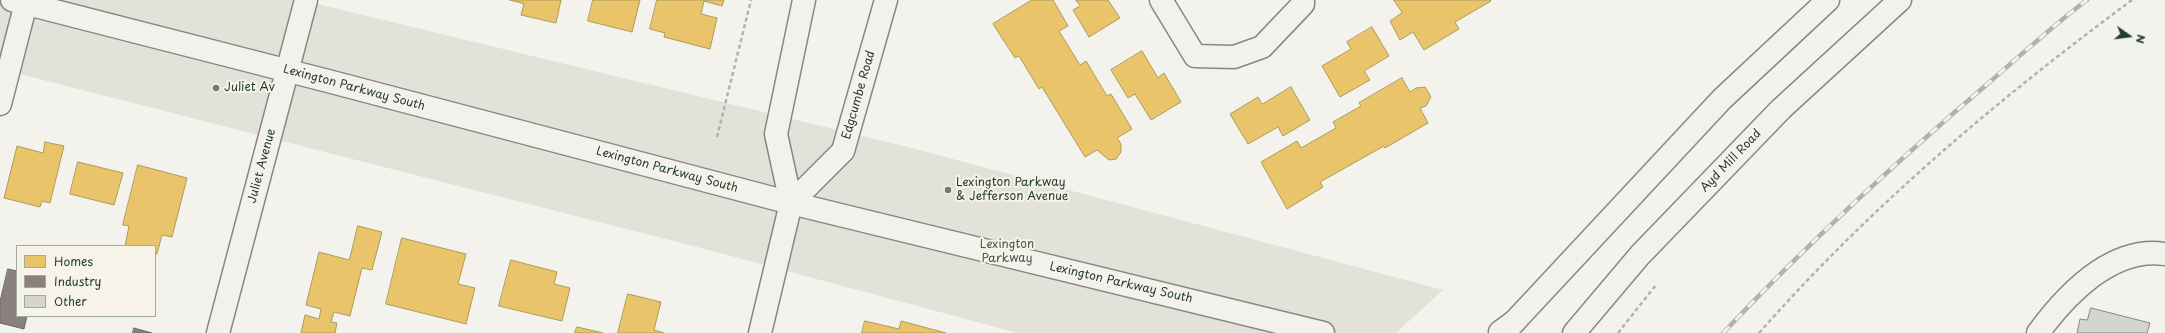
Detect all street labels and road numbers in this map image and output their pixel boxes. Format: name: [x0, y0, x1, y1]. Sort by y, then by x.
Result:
street label: Edgcumbe Road: [839, 49, 879, 141]
street label: Lexington Parkway South: [281, 62, 427, 114]
street label: Juliet Avenue: [245, 127, 279, 205]
street label: Ayd Mill Road: [1698, 127, 1764, 195]
street label: Lexington Parkway South: [594, 144, 740, 196]
street label: Lexington Parkway South: [1048, 260, 1194, 306]

